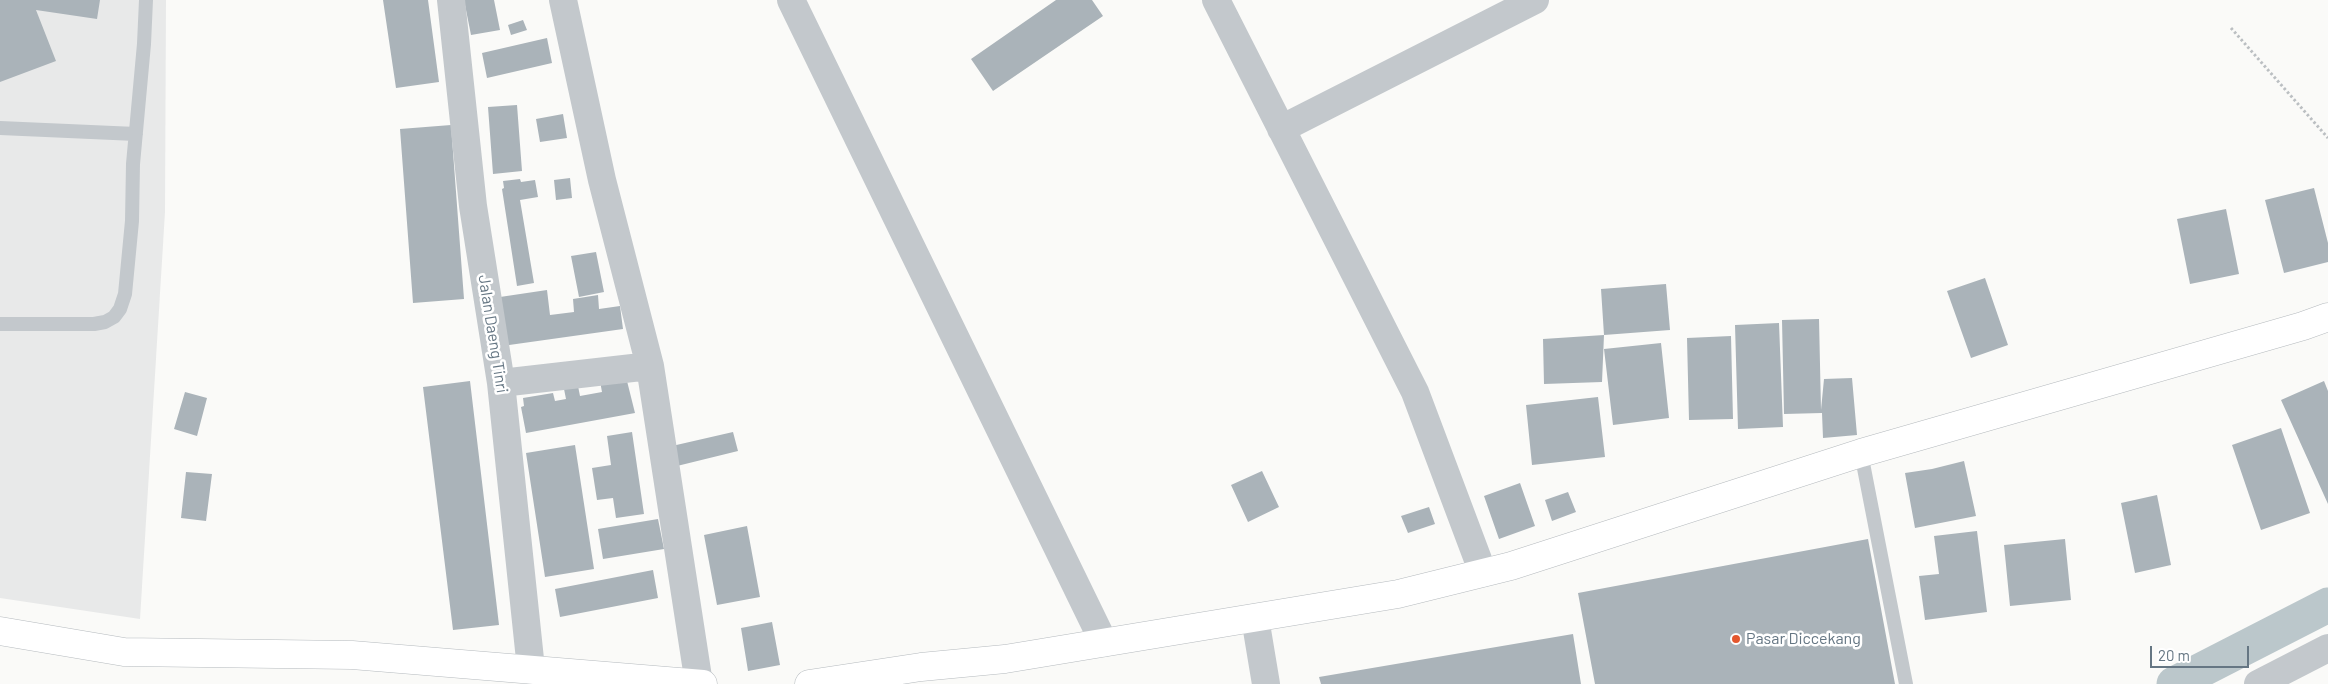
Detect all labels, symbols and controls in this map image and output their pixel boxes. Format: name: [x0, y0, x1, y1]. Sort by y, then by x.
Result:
street label: Jalan Daeng Tinri: [474, 274, 512, 394]
place label: Pasar Diccekang: [1746, 629, 1861, 649]
marker: Pasar Diccekang: [1730, 633, 1742, 645]
scale bar: [2153, 636, 2252, 668]
text: 20 m: [2158, 646, 2190, 664]

